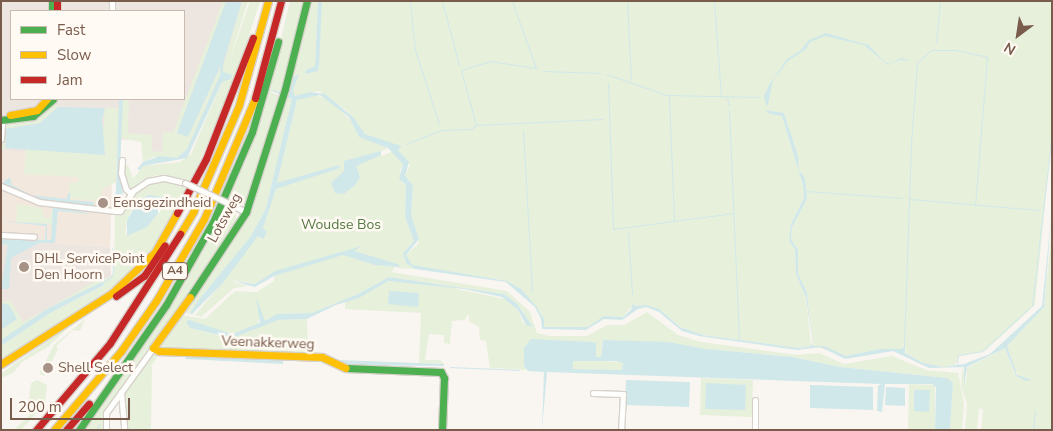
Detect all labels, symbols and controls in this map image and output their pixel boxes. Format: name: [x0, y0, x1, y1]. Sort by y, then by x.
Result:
legend: [10, 10, 185, 100]
north arrow: [993, 10, 1043, 60]
text: Fast: [57, 20, 85, 40]
text: N: [1001, 37, 1019, 59]
text: Slow: [57, 45, 91, 65]
text: Jam: [57, 70, 83, 90]
street label: Lotsweg: [205, 190, 245, 246]
place label: Eensgezindheid: [113, 195, 212, 211]
marker: Eensgezindheid: [97, 197, 109, 209]
park label: Woudse Bos: [301, 217, 381, 233]
place label: DHL ServicePoint Den Hoorn: [34, 251, 144, 284]
marker: DHL ServicePoint Den Hoorn: [18, 261, 30, 273]
road number: A4: [161, 262, 189, 280]
street label: Veenakkerweg: [221, 333, 315, 353]
place label: Shell Select: [58, 360, 133, 376]
marker: Shell Select: [42, 362, 54, 374]
scale bar: [12, 388, 132, 420]
text: 200 m: [18, 397, 62, 417]

